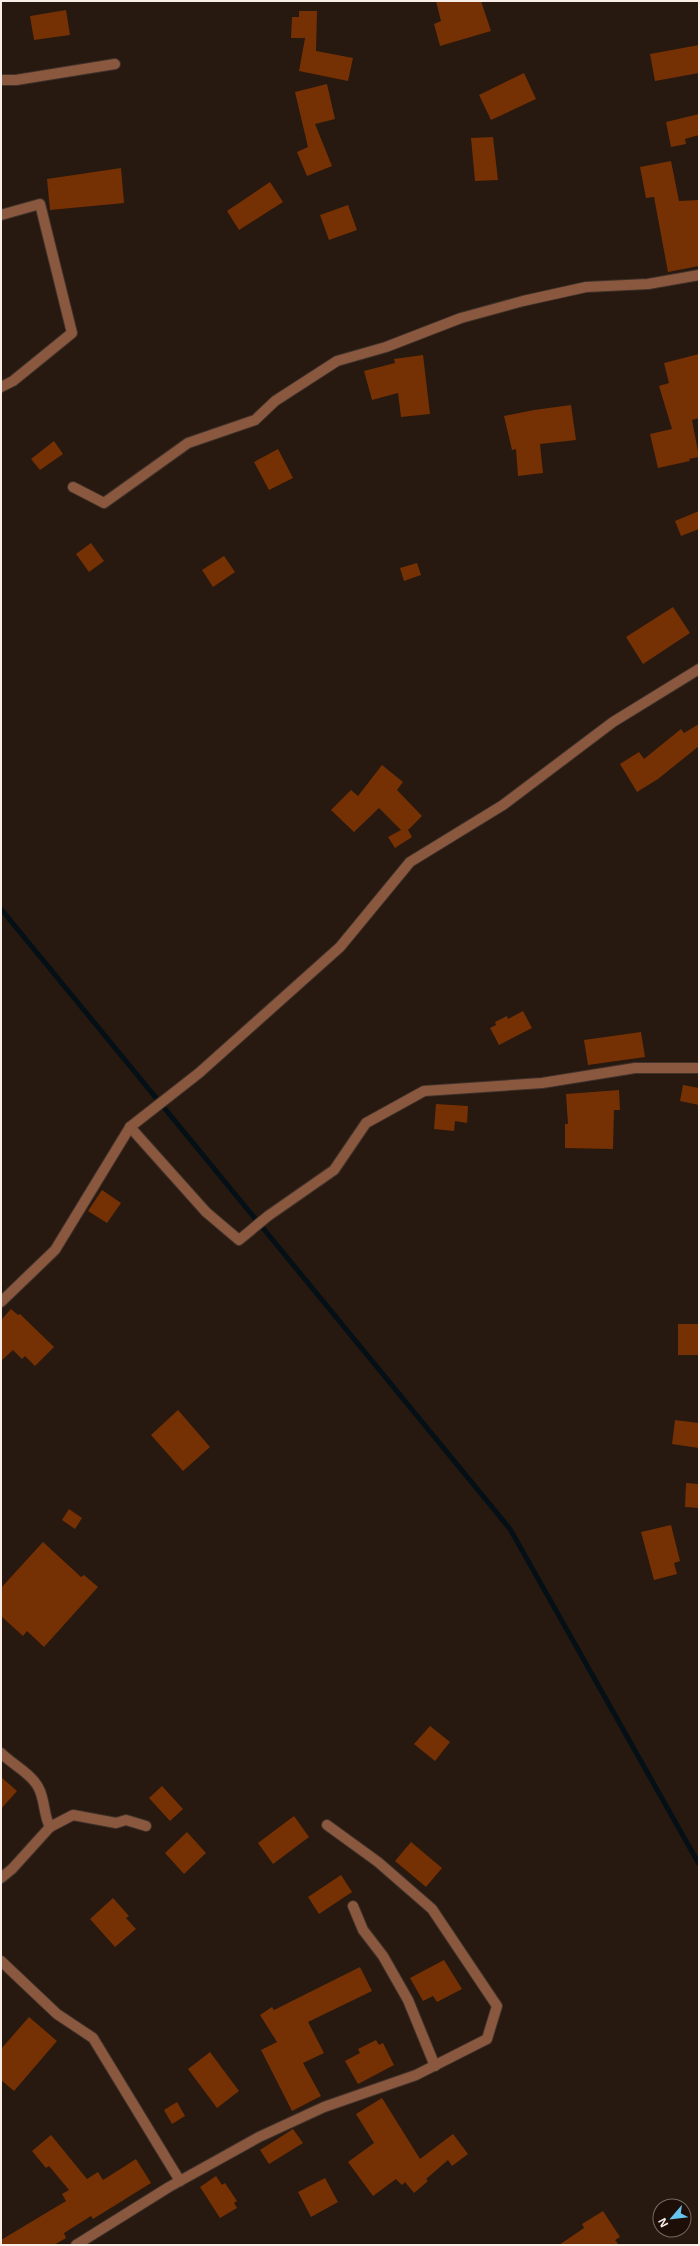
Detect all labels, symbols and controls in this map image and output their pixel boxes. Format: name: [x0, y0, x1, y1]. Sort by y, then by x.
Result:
north arrow: [652, 2198, 692, 2238]
text: N: [654, 2215, 671, 2230]

